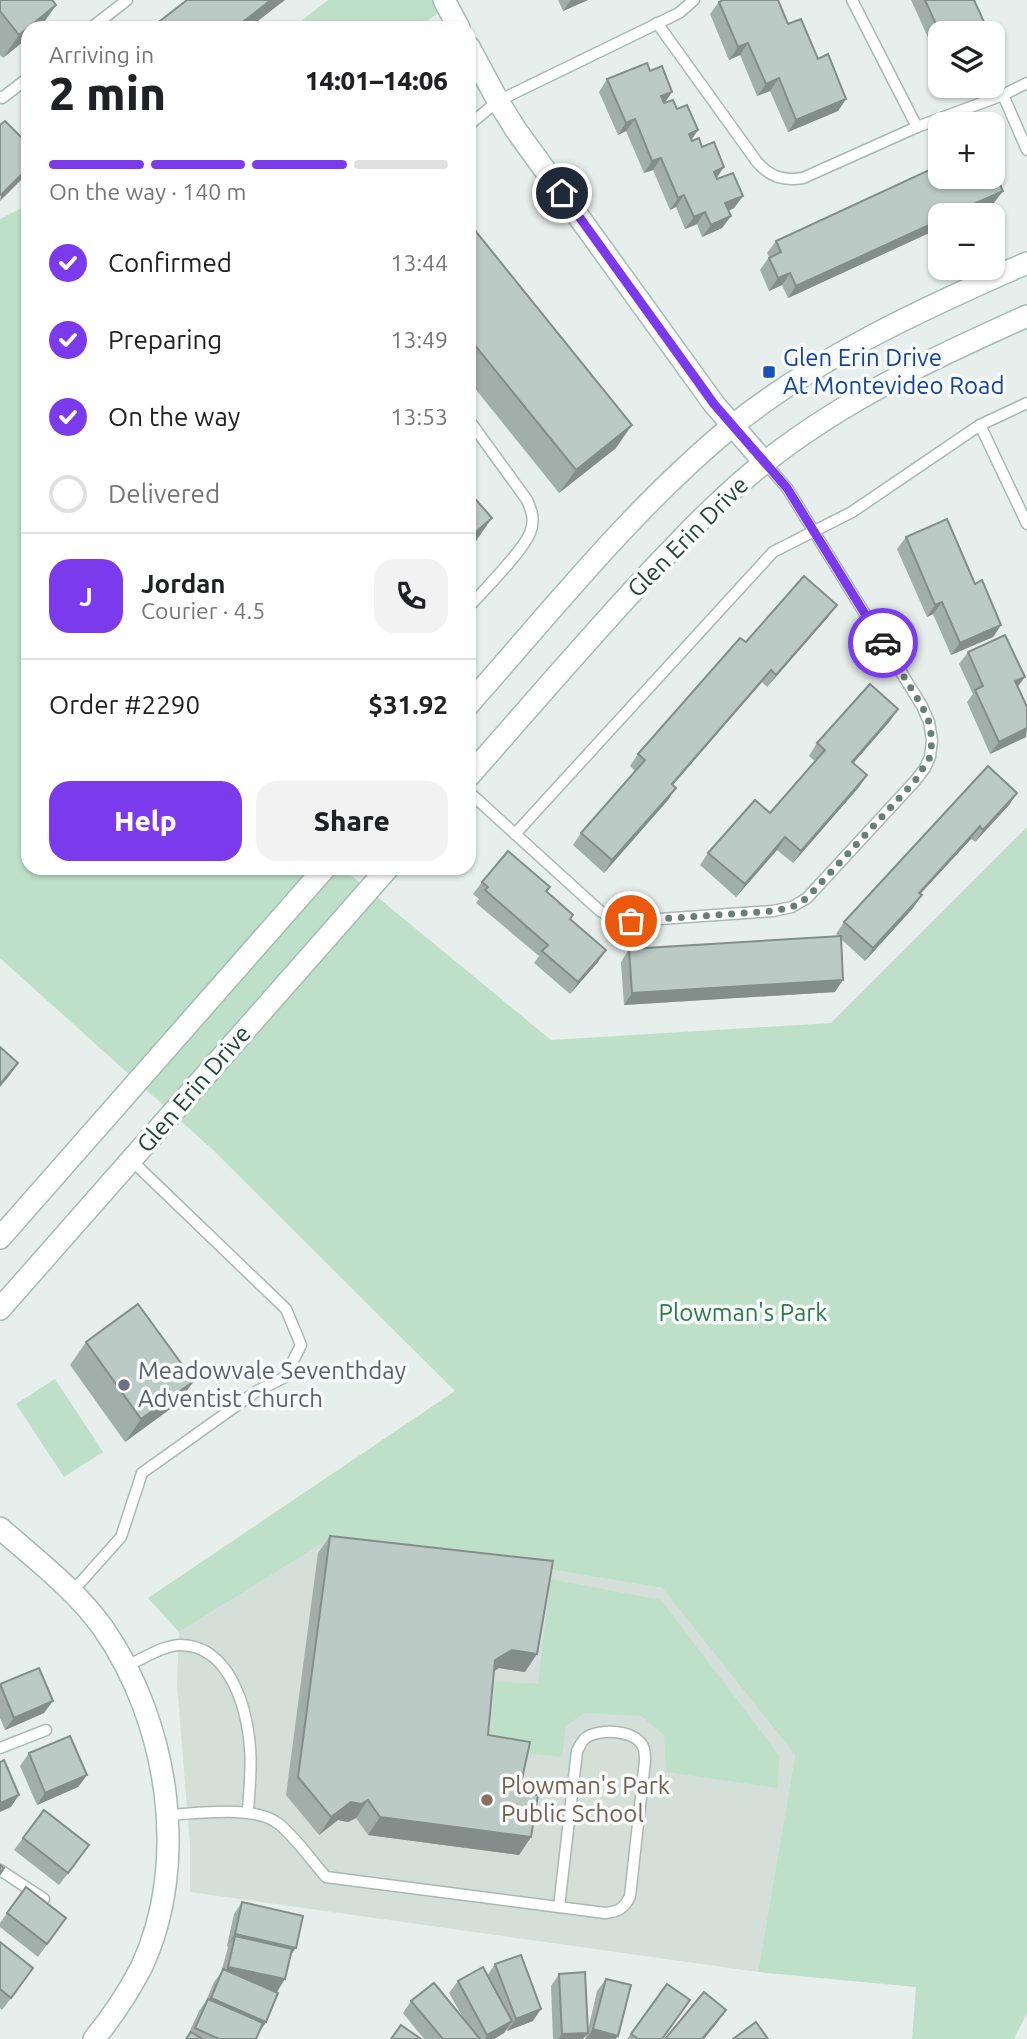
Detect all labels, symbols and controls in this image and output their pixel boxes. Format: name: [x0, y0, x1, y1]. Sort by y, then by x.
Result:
map controls: [928, 21, 1005, 280]
button: layers: [928, 21, 1005, 98]
text: Arriving in: [49, 42, 154, 67]
text: 14:01–14:06: [305, 66, 448, 95]
text: 2 min: [49, 67, 166, 119]
button: +: [928, 112, 1005, 189]
pin: [532, 163, 592, 223]
icon: home: [543, 174, 581, 212]
text: On the way · 140 m: [49, 179, 246, 204]
button: −: [928, 203, 1005, 280]
icon: check: [49, 244, 87, 282]
text: Confirmed: [108, 248, 232, 277]
text: 13:44: [390, 250, 448, 275]
icon: check: [49, 321, 87, 359]
text: Preparing: [108, 325, 222, 354]
text: 13:49: [390, 327, 448, 352]
place label: Glen Erin Drive At Montevideo Road: [783, 344, 1004, 399]
marker: Glen Erin Drive At Montevideo Road: [761, 364, 777, 380]
icon: check: [49, 398, 87, 436]
text: On the way: [108, 402, 240, 431]
text: 13:53: [390, 404, 448, 429]
street label: Glen Erin Drive: [622, 471, 753, 602]
text: Delivered: [108, 479, 220, 508]
button: phone: [374, 559, 448, 633]
text: Jordan: [141, 569, 226, 598]
text: J: [79, 582, 93, 611]
text: Courier · 4.5: [141, 598, 265, 623]
courier: [848, 608, 918, 678]
icon: car: [864, 624, 902, 662]
text: Order #2290: [49, 690, 200, 719]
text: $31.92: [368, 690, 448, 719]
button: Help: [49, 781, 242, 861]
button: Share: [256, 781, 448, 861]
pin: [601, 891, 661, 951]
icon: bag: [612, 902, 650, 940]
street label: Glen Erin Drive: [131, 1020, 256, 1158]
park label: Plowman's Park: [659, 1299, 827, 1326]
place label: Meadowvale Seventhday Adventist Church: [138, 1357, 407, 1412]
marker: Meadowvale Seventhday Adventist Church: [116, 1377, 132, 1393]
place label: Plowman's Park Public School: [501, 1772, 670, 1827]
marker: Plowman's Park Public School: [479, 1792, 495, 1808]

